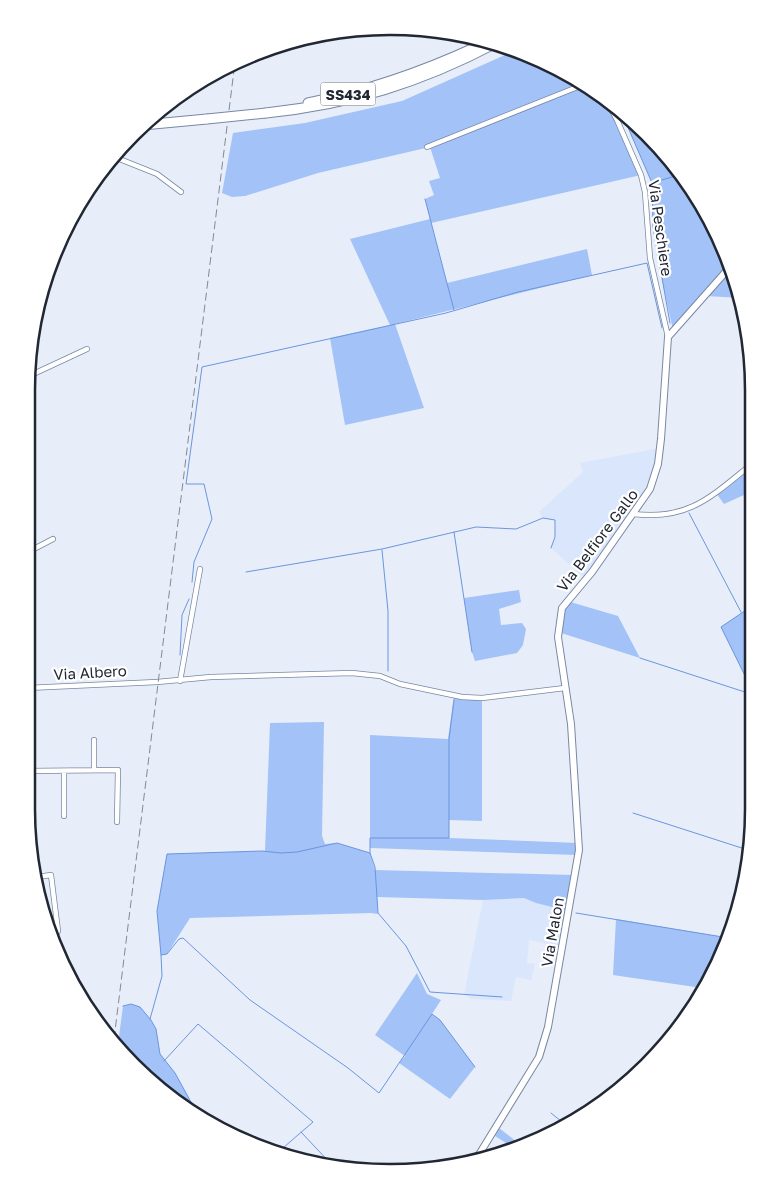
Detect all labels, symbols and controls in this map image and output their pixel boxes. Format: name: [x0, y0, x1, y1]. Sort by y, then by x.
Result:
road number: SS434: [320, 82, 376, 106]
street label: Via Peschiere: [645, 179, 677, 278]
street label: Via Belfiore Gallo: [553, 485, 641, 595]
street label: Via Albero: [53, 661, 127, 683]
street label: Via Malon: [537, 896, 567, 968]

